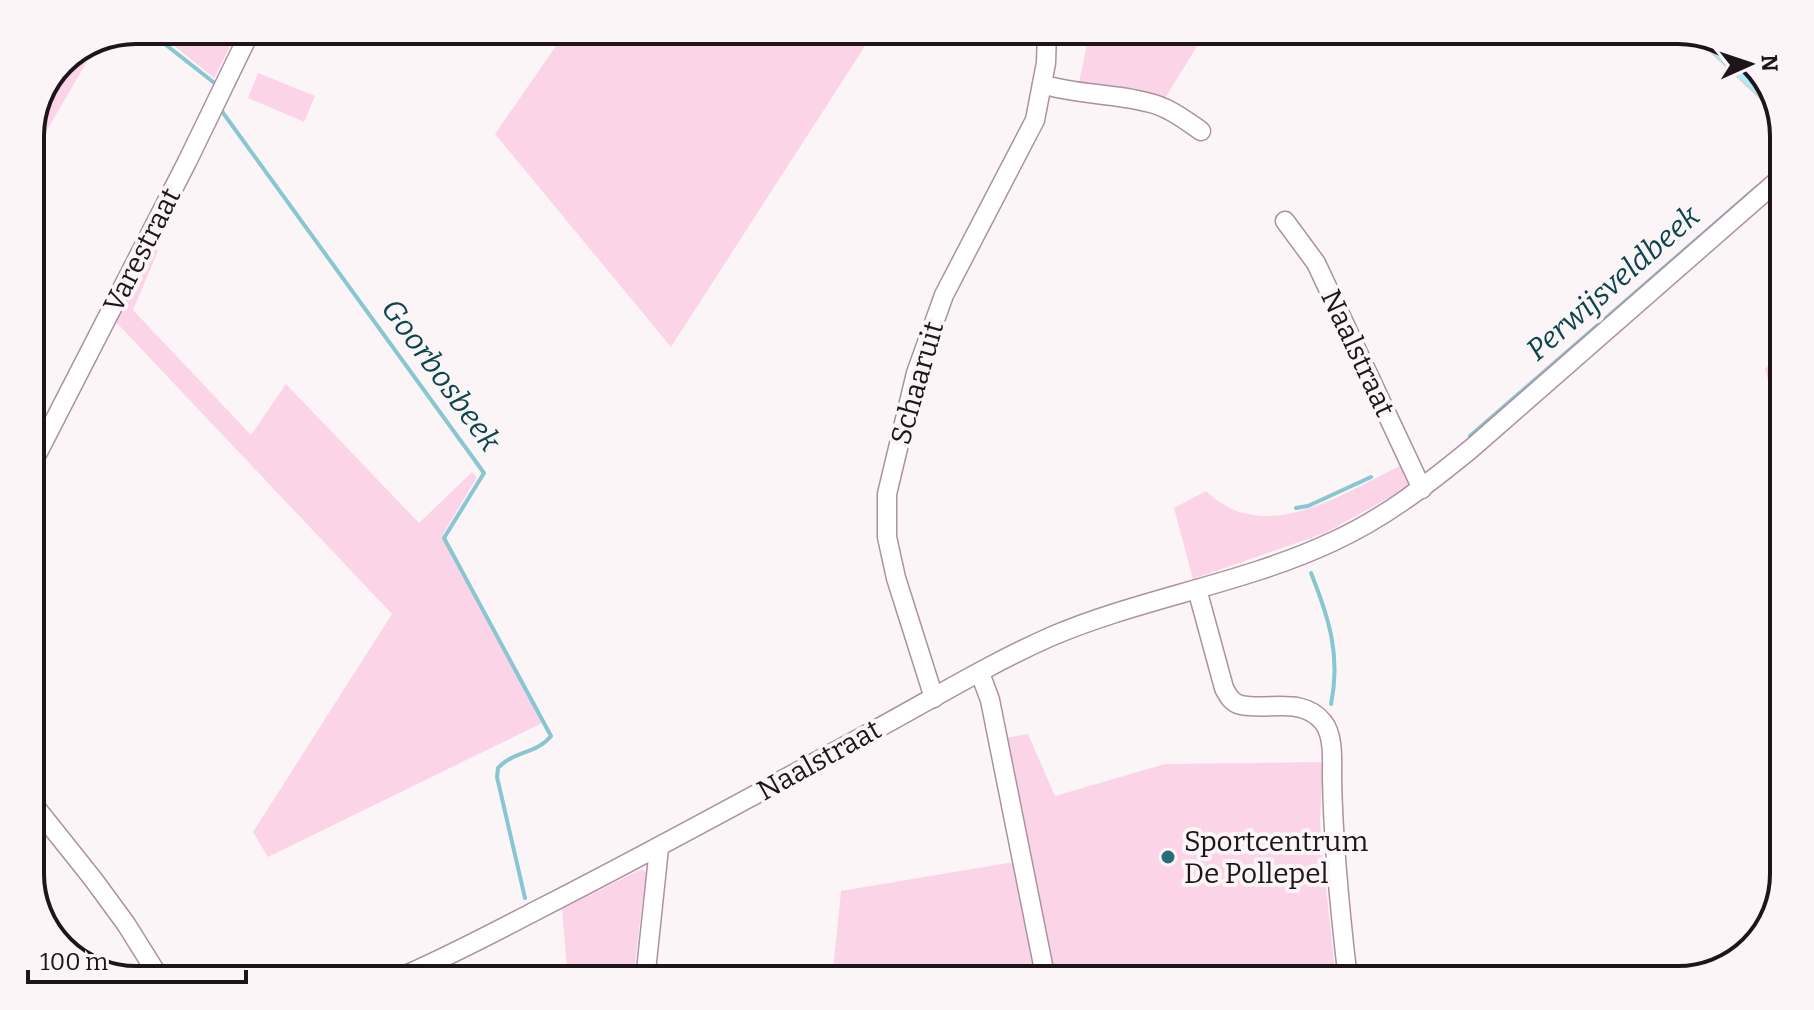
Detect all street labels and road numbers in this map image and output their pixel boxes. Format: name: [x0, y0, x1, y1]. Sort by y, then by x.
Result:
street label: Varestraat: [97, 182, 187, 318]
street label: Naalstraat: [1314, 284, 1402, 422]
street label: Schaaruit: [884, 318, 950, 448]
street label: Naalstraat: [751, 713, 887, 807]

